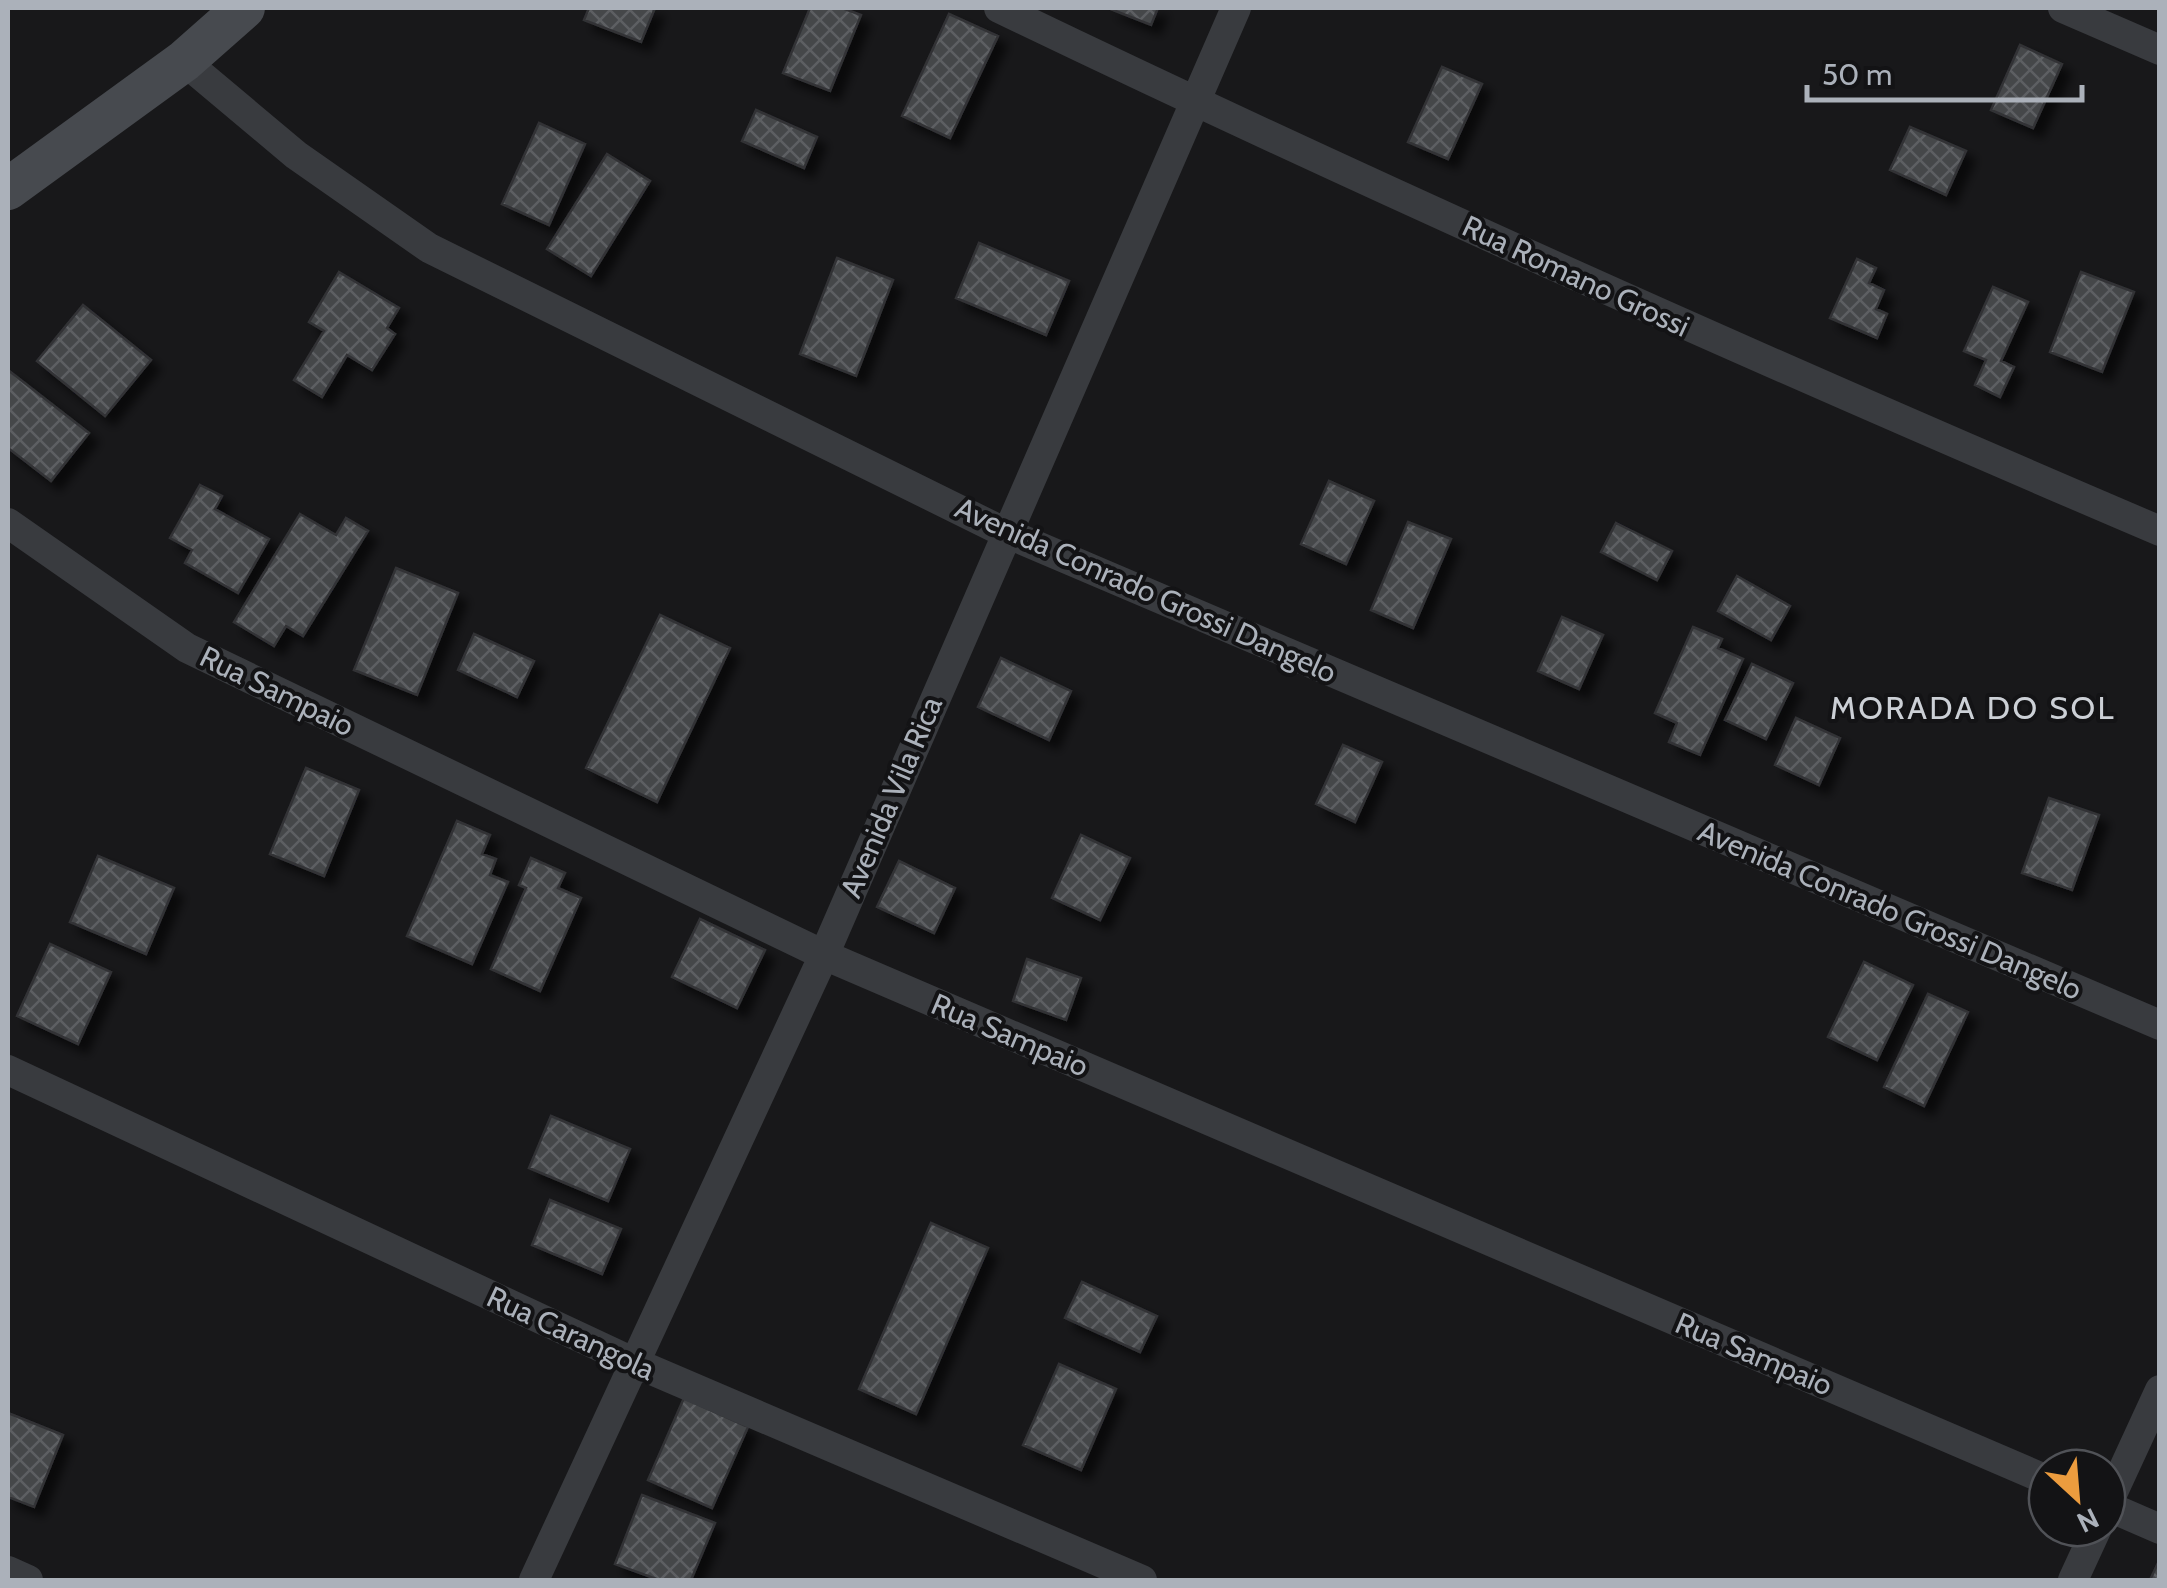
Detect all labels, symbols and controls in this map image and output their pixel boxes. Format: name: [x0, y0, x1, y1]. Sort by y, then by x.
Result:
scale bar: [1807, 40, 2082, 102]
text: 50 m: [1822, 56, 1892, 93]
street label: Rua Romano Grossi: [1457, 207, 1695, 345]
street label: Avenida Conrado Grossi Dangelo: [950, 489, 1342, 691]
street label: Rua Sampaio: [194, 638, 360, 744]
district label: MORADA DO SOL: [1830, 688, 2116, 727]
street label: Avenida Vila Rica: [832, 690, 950, 903]
street label: Avenida Conrado Grossi Dangelo: [1693, 812, 2087, 1008]
street label: Rua Sampaio: [926, 985, 1094, 1085]
street label: Rua Carangola: [481, 1278, 661, 1388]
street label: Rua Sampaio: [1670, 1304, 1838, 1404]
north arrow: [2027, 1448, 2127, 1548]
text: N: [2072, 1501, 2104, 1540]

